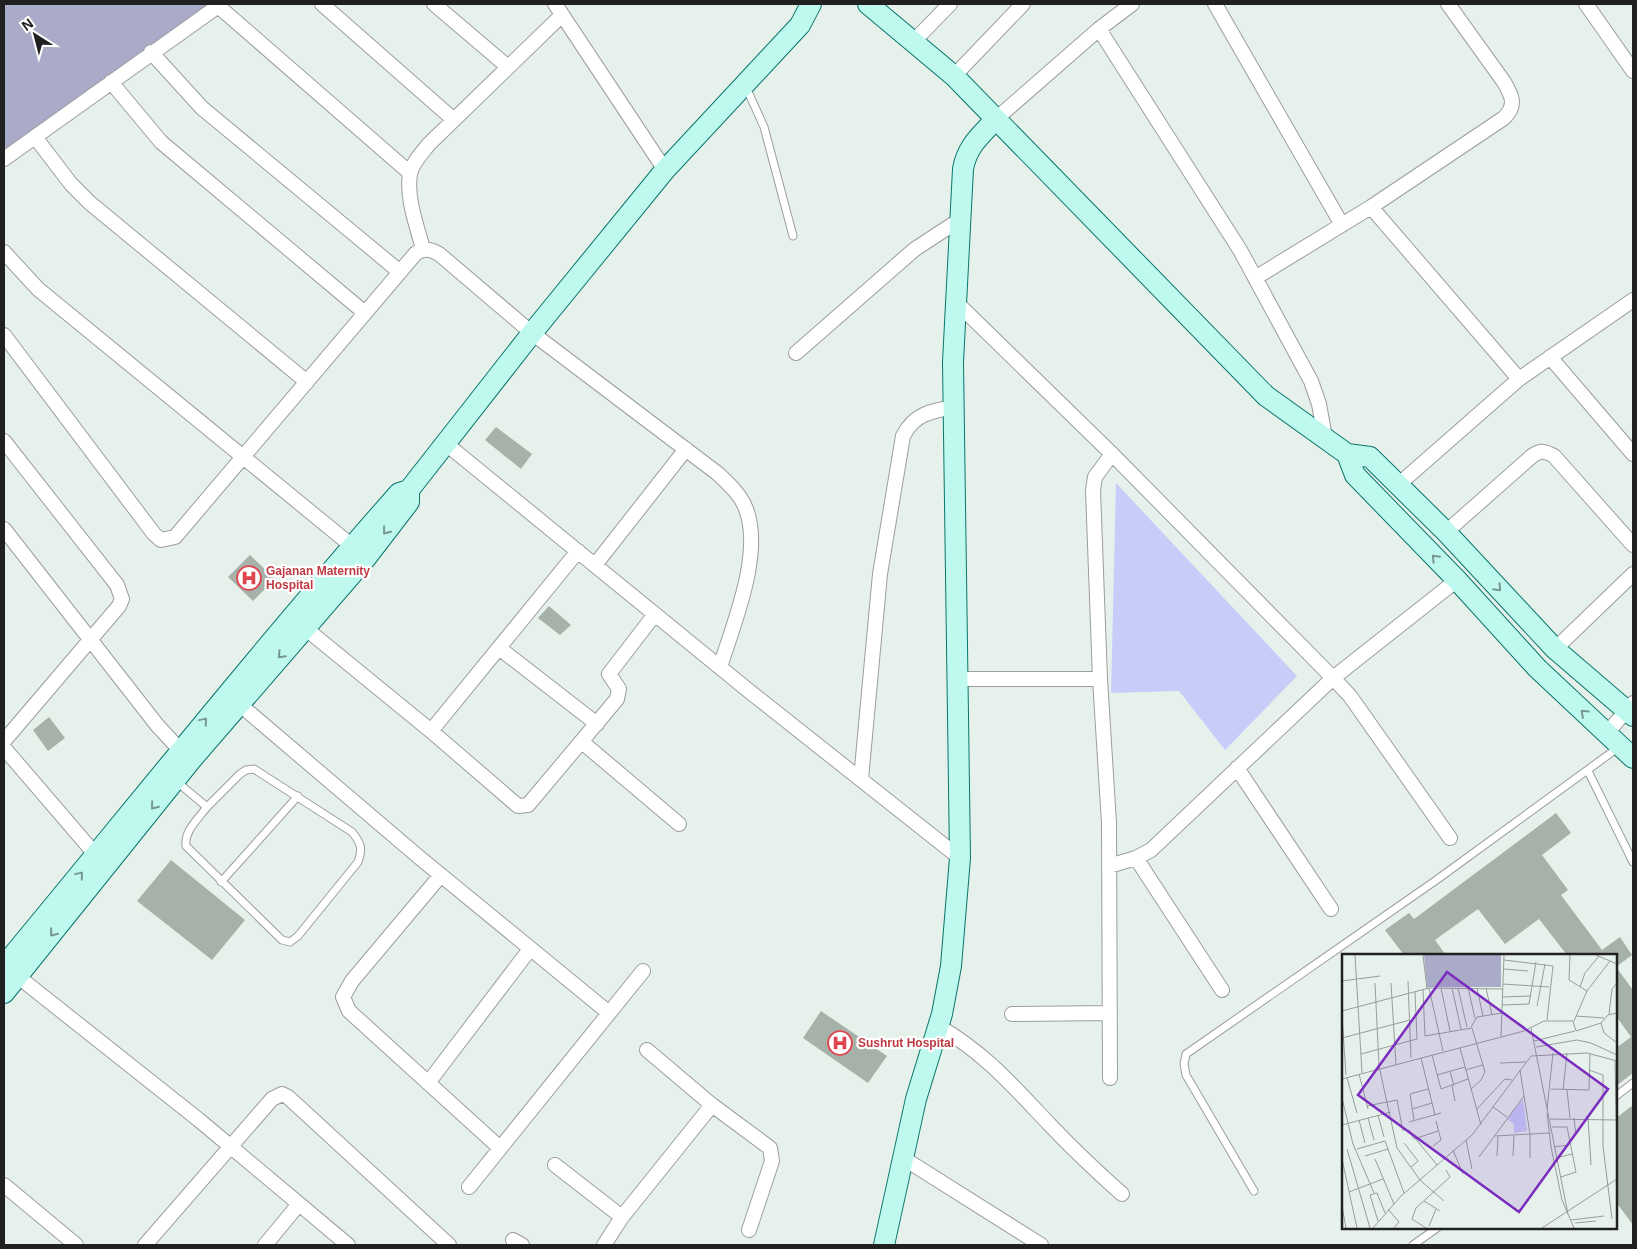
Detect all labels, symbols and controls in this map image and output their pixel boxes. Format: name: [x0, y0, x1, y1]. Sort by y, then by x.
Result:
north arrow: [10, 10, 60, 60]
text: N: [19, 15, 36, 34]
one-way arrow: [383, 526, 392, 535]
one-way arrow: [1432, 555, 1441, 564]
place label: Gajanan Maternity Hospital: [266, 564, 370, 592]
hospital icon: Gajanan Maternity Hospital: [236, 565, 262, 591]
one-way arrow: [1492, 582, 1501, 591]
one-way arrow: [278, 649, 287, 658]
one-way arrow: [1581, 710, 1590, 719]
one-way arrow: [199, 718, 208, 727]
one-way arrow: [151, 800, 160, 810]
one-way arrow: [74, 871, 83, 880]
one-way arrow: [50, 927, 58, 936]
inset map: [1342, 954, 1617, 1229]
hospital icon: Sushrut Hospital: [827, 1030, 853, 1056]
place label: Sushrut Hospital: [858, 1036, 954, 1050]

